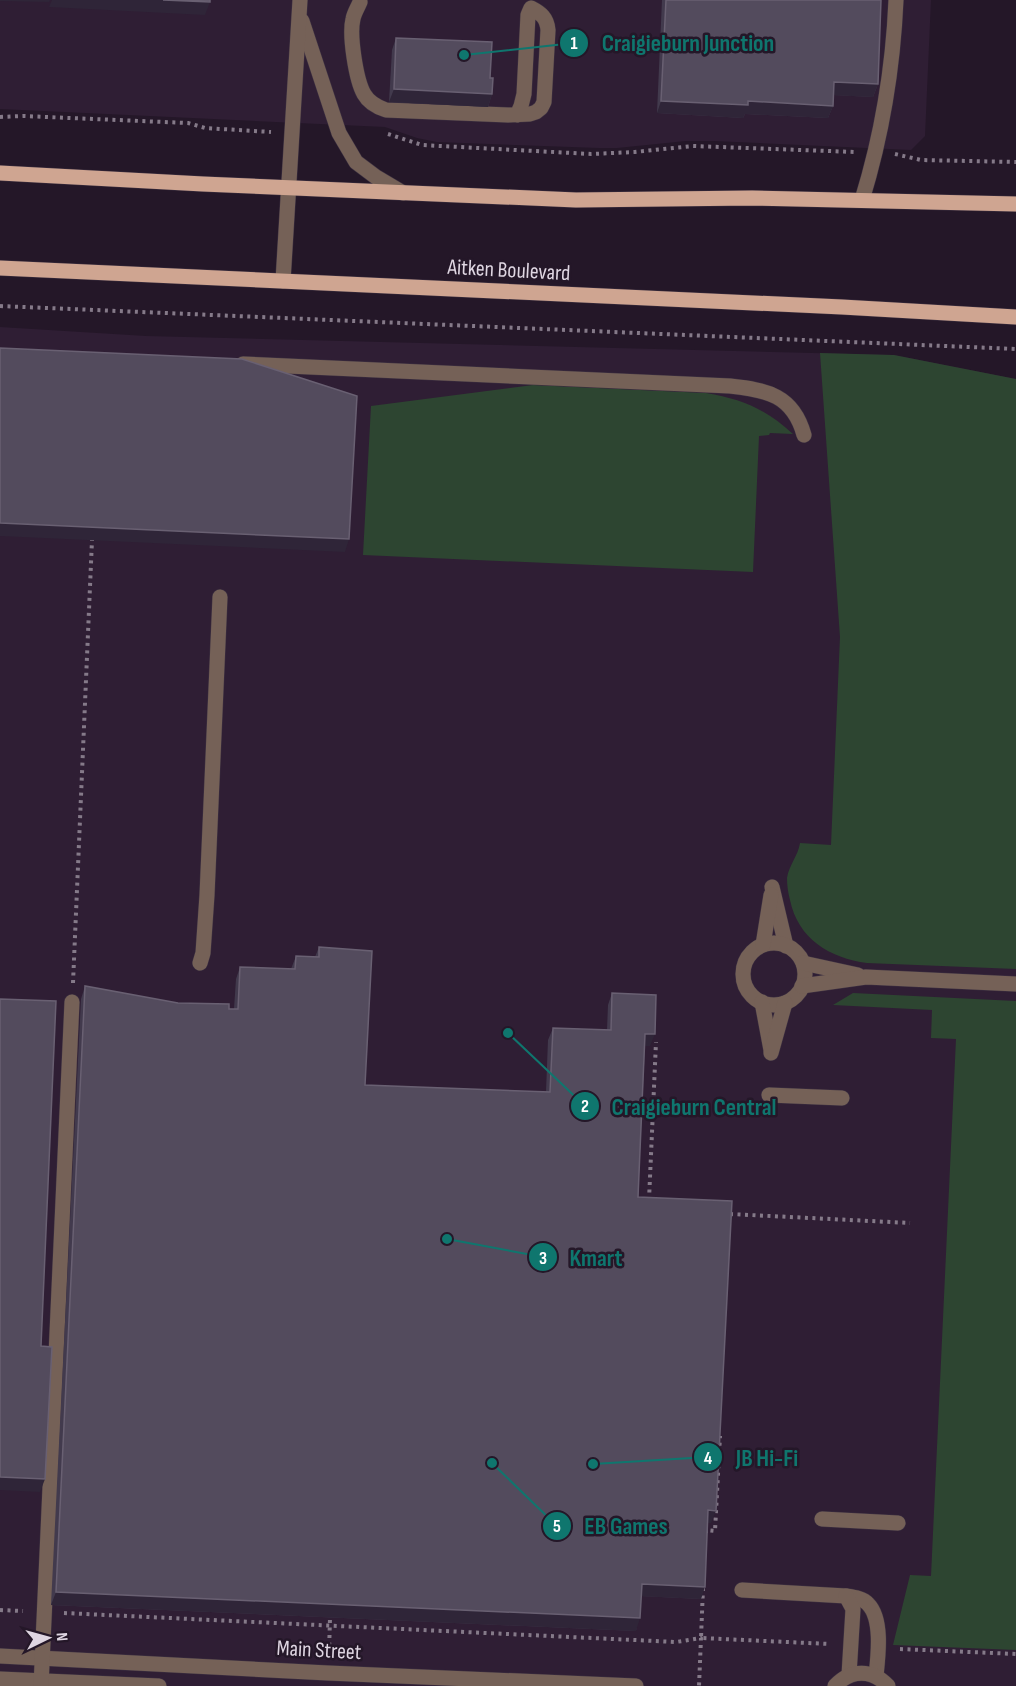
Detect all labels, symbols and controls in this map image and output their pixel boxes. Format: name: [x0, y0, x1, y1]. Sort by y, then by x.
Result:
callout: Craigieburn Junction: [559, 22, 786, 64]
text: Craigieburn Junction: [602, 29, 774, 58]
text: 1: [570, 33, 578, 54]
street label: Aitken Boulevard: [446, 254, 571, 287]
callout: Craigieburn Central: [570, 1085, 788, 1127]
text: Craigieburn Central: [612, 1093, 776, 1122]
text: 2: [581, 1096, 589, 1117]
callout: Kmart: [528, 1236, 635, 1278]
text: Kmart: [569, 1244, 623, 1273]
text: 3: [539, 1248, 547, 1269]
callout: JB Hi-Fi: [693, 1436, 810, 1478]
text: JB Hi-Fi: [735, 1444, 798, 1473]
text: 4: [704, 1448, 713, 1469]
callout: EB Games: [542, 1505, 679, 1547]
text: EB Games: [584, 1512, 668, 1541]
text: 5: [553, 1516, 561, 1537]
north arrow: [18, 1608, 78, 1668]
text: N: [52, 1632, 71, 1642]
street label: Main Street: [276, 1635, 362, 1666]

